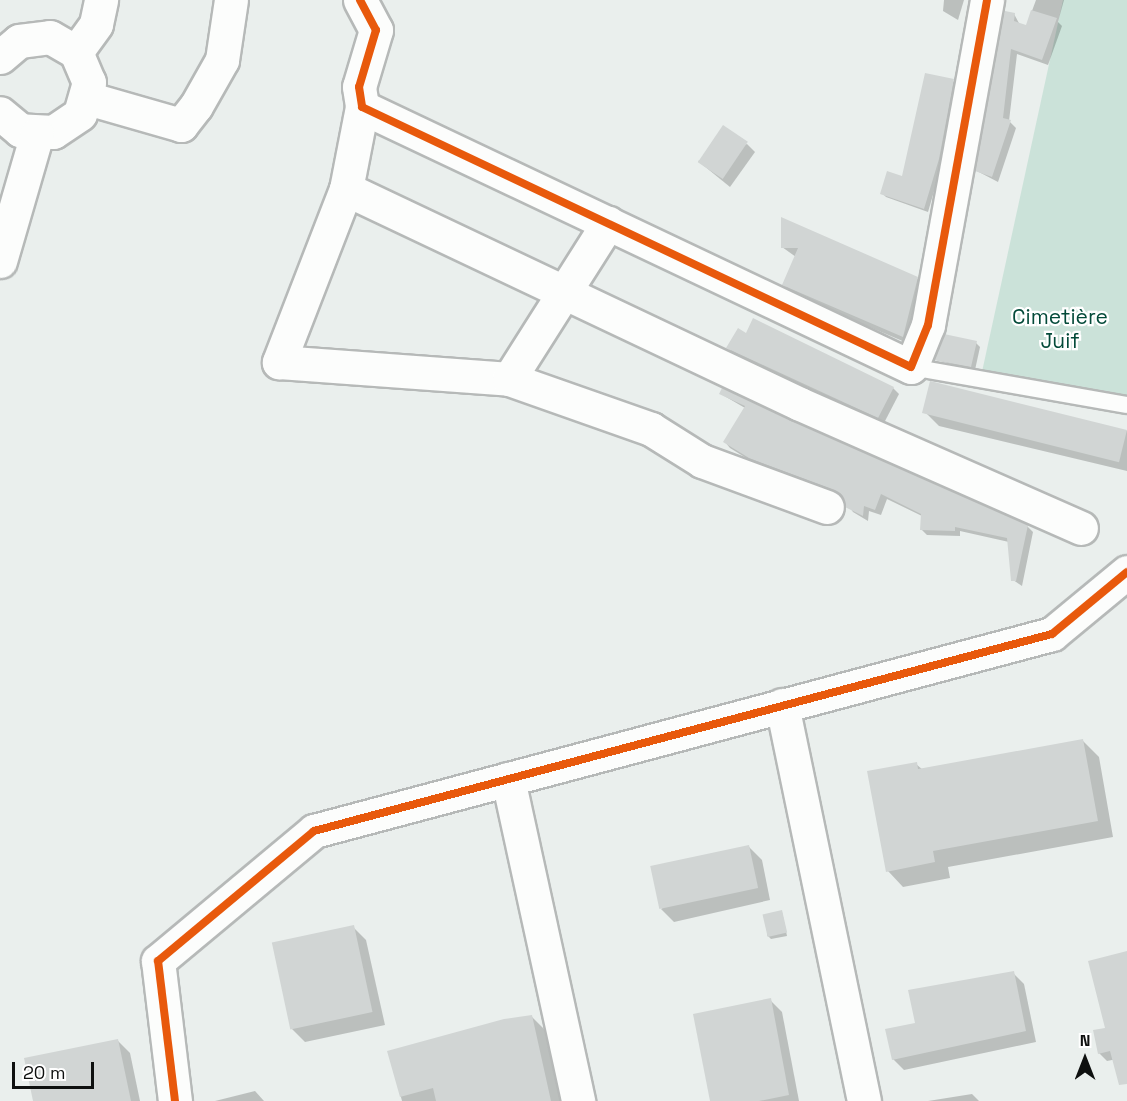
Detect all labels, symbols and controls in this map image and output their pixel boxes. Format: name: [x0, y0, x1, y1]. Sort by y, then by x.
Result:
park label: Cimetière Juif: [1012, 304, 1108, 354]
north arrow: [1055, 1029, 1115, 1089]
text: N: [1080, 1030, 1090, 1051]
scale bar: [15, 1050, 98, 1088]
text: 20 m: [23, 1061, 66, 1084]

